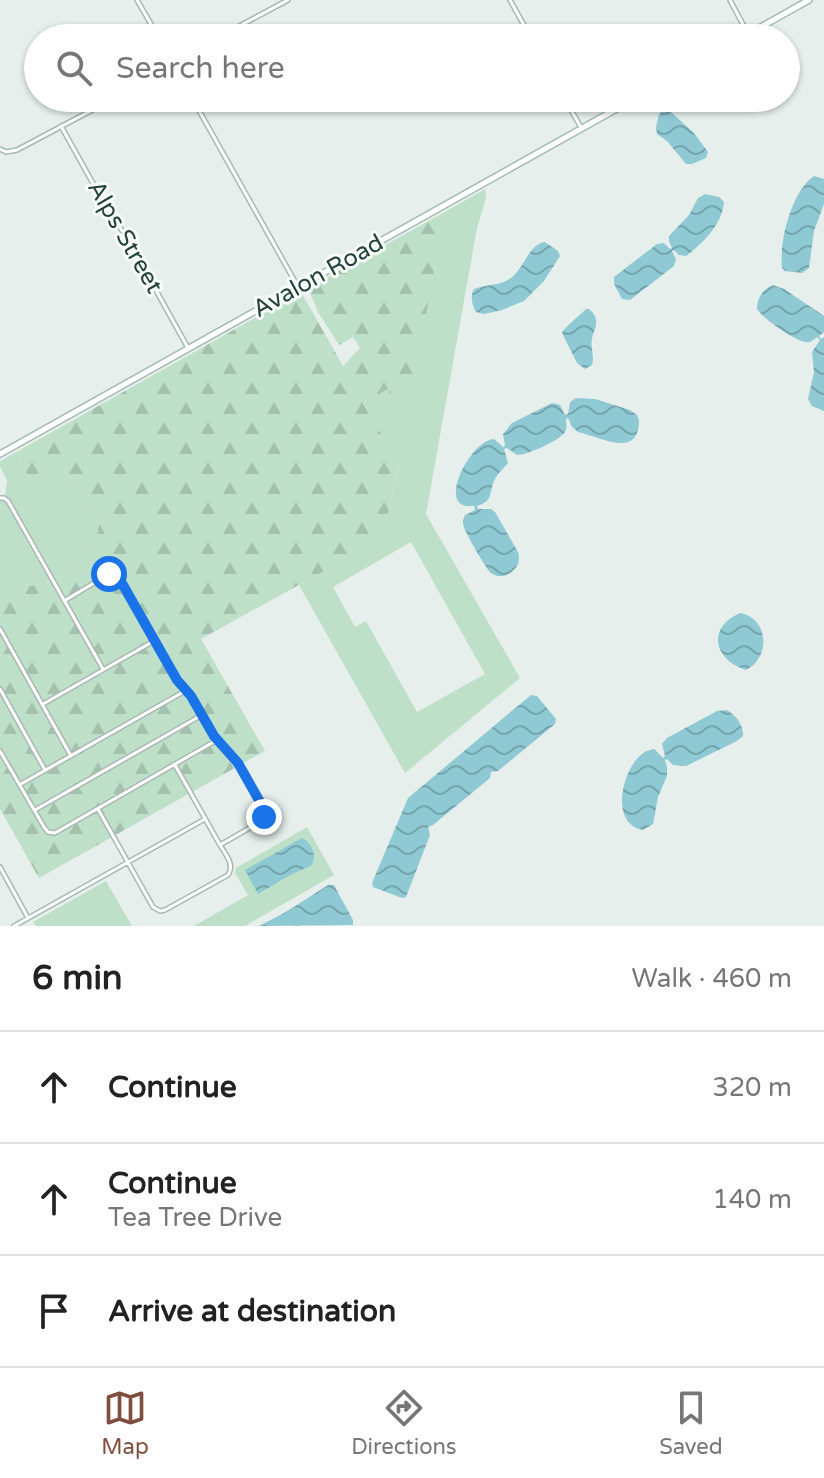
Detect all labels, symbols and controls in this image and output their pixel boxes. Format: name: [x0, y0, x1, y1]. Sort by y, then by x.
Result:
search box: [24, 24, 800, 112]
icon: search: [52, 46, 96, 90]
text: Search here: [116, 50, 285, 87]
street label: Alps Street: [81, 176, 169, 298]
street label: Avalon Road: [248, 228, 388, 324]
route start: [91, 556, 127, 592]
route end: [246, 799, 282, 835]
text: 6 min: [32, 958, 123, 999]
text: Walk · 460 m: [632, 963, 792, 994]
icon: ahead: [32, 1065, 76, 1109]
text: Continue: [108, 1069, 237, 1106]
text: 320 m: [712, 1072, 792, 1103]
text: Continue: [108, 1165, 237, 1202]
icon: ahead: [32, 1177, 76, 1221]
text: 140 m: [712, 1184, 792, 1215]
text: Tea Tree Drive: [108, 1202, 282, 1233]
icon: arrive: [32, 1289, 76, 1333]
text: Arrive at destination: [108, 1293, 396, 1330]
tab: Map: [101, 1386, 149, 1460]
tab: Directions: [351, 1386, 457, 1460]
tab: Saved: [659, 1386, 723, 1460]

